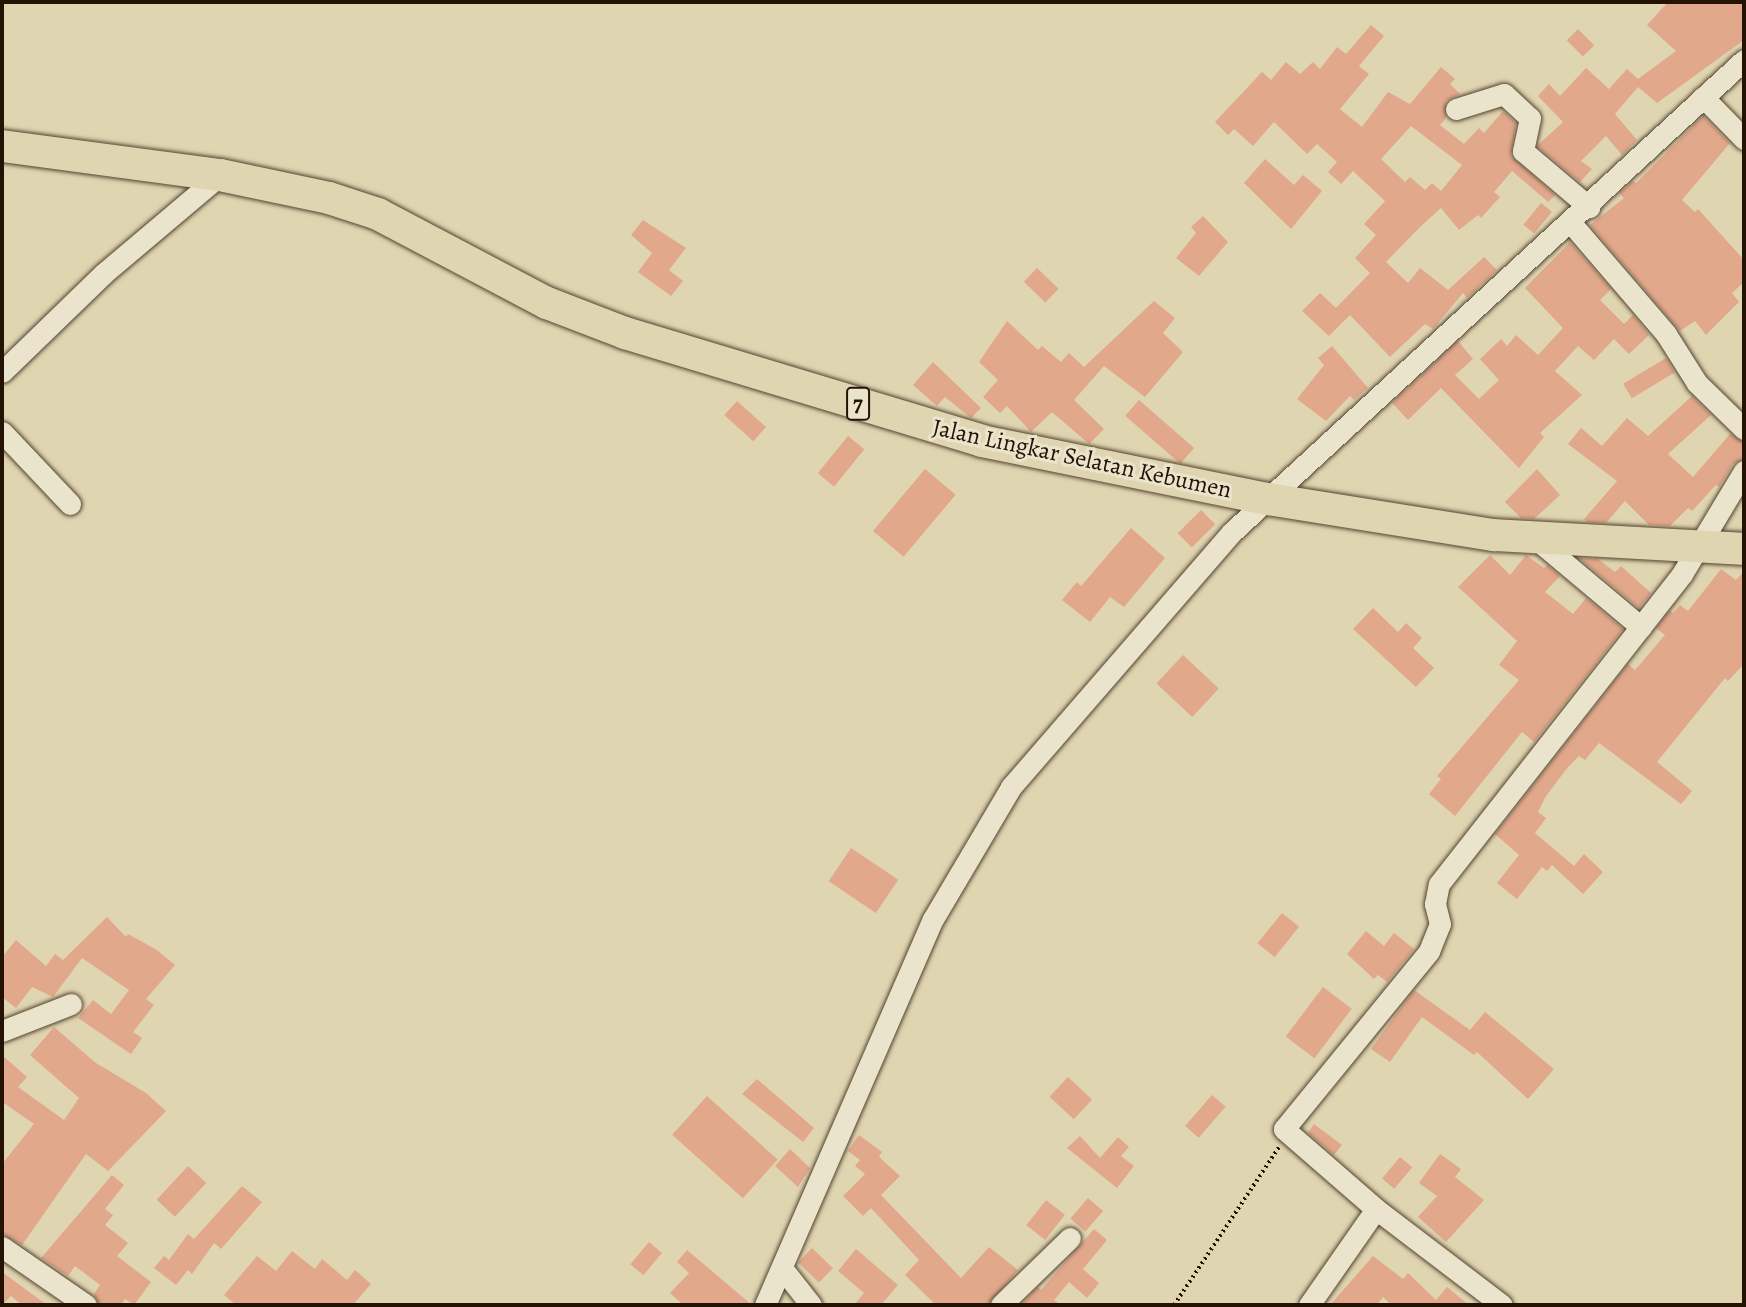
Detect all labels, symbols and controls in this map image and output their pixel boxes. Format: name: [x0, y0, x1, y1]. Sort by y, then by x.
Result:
road number: 7: [846, 384, 870, 424]
street label: Jalan Lingkar Selatan Kebumen: [930, 413, 1234, 505]

